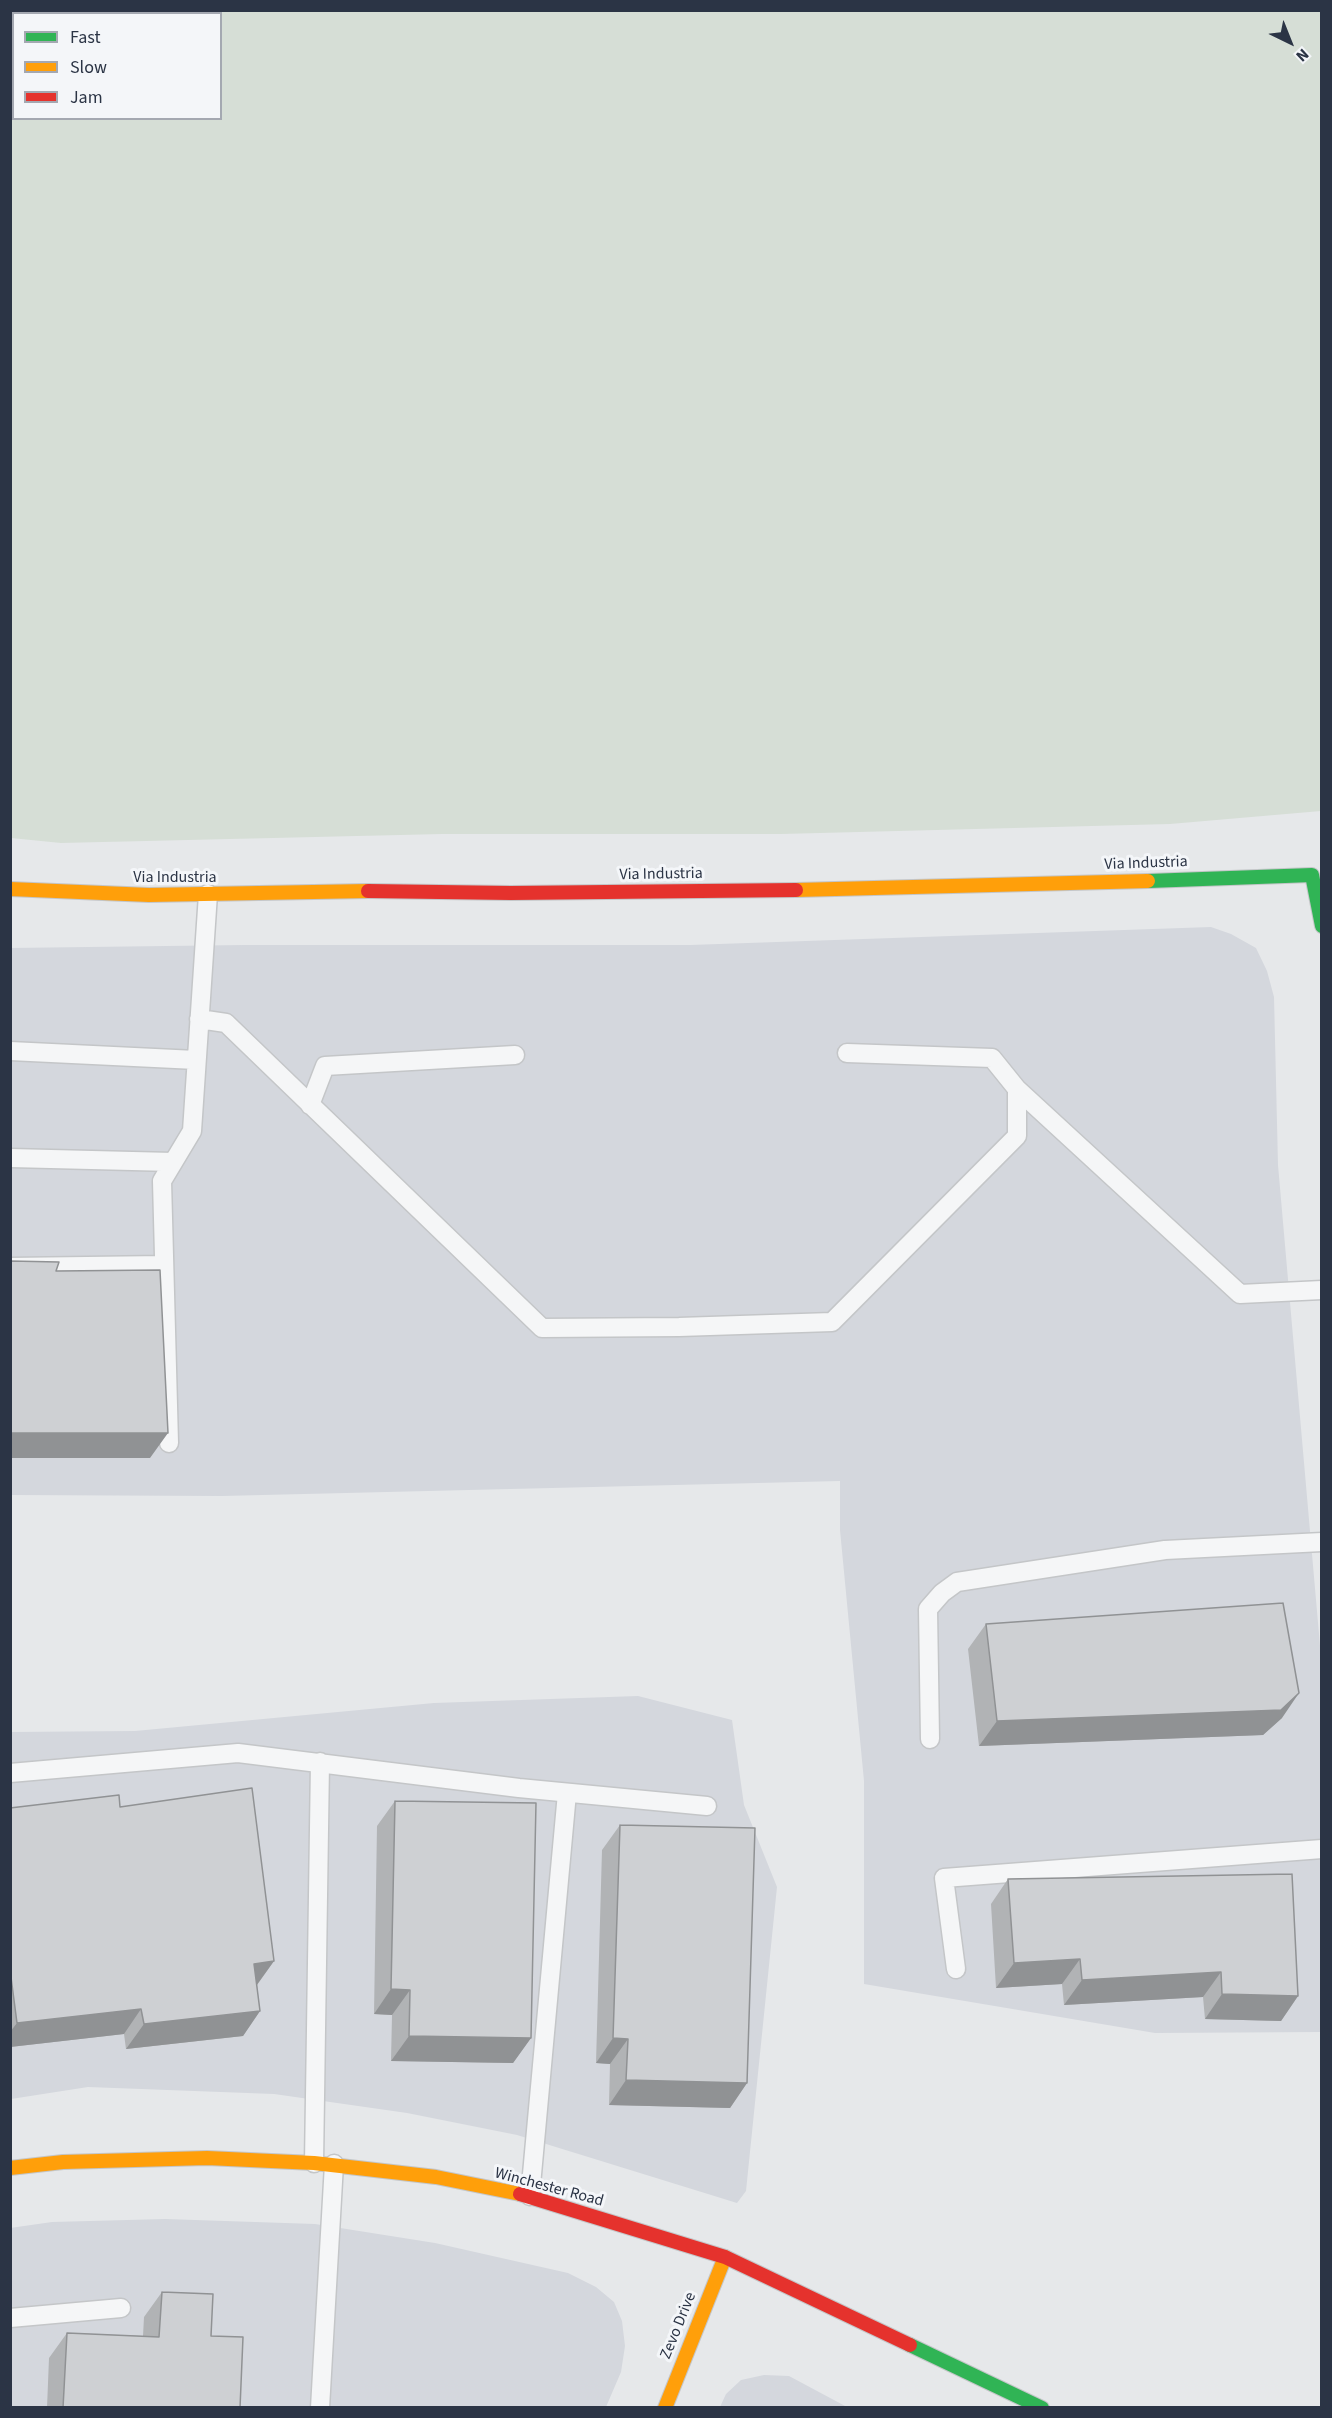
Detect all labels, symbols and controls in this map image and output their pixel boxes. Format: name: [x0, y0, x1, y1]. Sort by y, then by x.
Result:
legend: [12, 12, 222, 120]
north arrow: [1260, 12, 1320, 72]
text: Fast: [70, 25, 101, 50]
text: N: [1291, 43, 1314, 67]
text: Slow: [70, 55, 107, 80]
text: Jam: [70, 85, 103, 110]
street label: Via Industria: [1104, 853, 1188, 875]
street label: Via Industria: [619, 865, 703, 885]
street label: Via Industria: [133, 868, 217, 888]
street label: Winchester Road: [493, 2164, 605, 2212]
street label: Zevo Drive: [657, 2290, 701, 2362]

